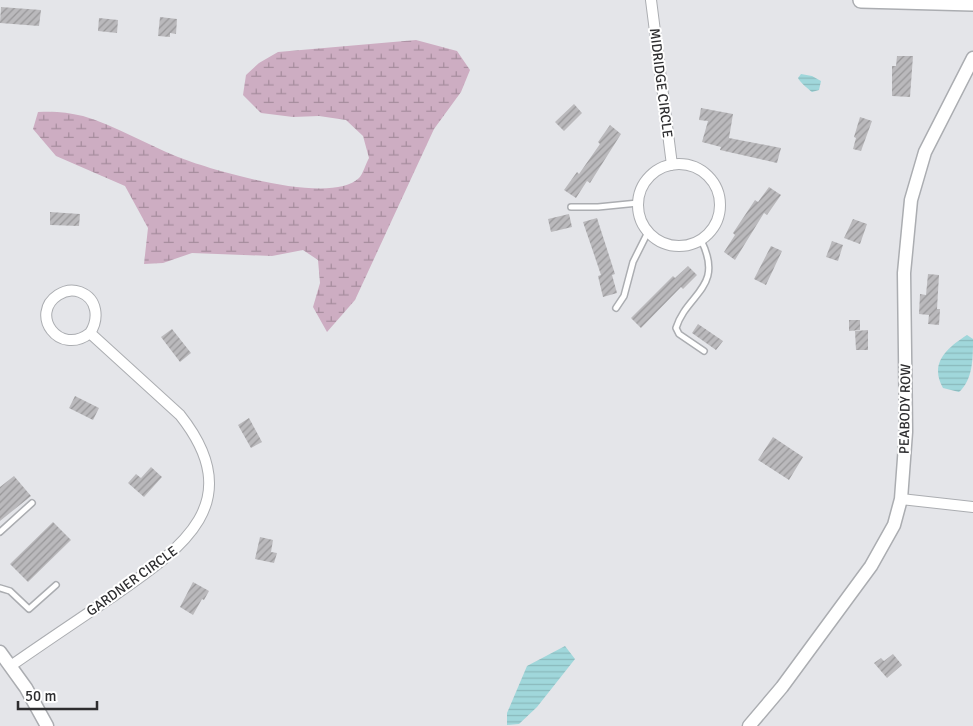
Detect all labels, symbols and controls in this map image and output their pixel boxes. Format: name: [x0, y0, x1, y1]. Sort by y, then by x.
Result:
street label: MIDRIDGE CIRCLE: [646, 27, 676, 139]
street label: PEABODY ROW: [896, 364, 914, 454]
street label: GARDNER CIRCLE: [83, 542, 181, 620]
scale bar: [18, 678, 96, 710]
text: 50 m: [25, 687, 56, 705]

